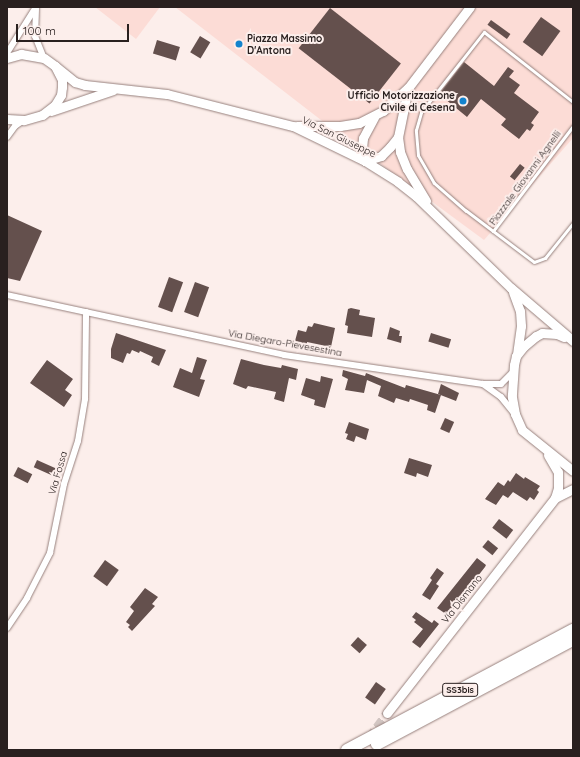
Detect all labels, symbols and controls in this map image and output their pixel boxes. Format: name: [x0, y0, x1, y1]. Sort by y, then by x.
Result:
scale bar: [18, 16, 131, 42]
text: 100 m: [23, 23, 56, 38]
place label: Piazza Massimo D'Antona: [247, 32, 322, 56]
marker: Piazza Massimo D'Antona: [234, 39, 244, 49]
place label: Ufficio Motorizzazione Civile di Cesena: [348, 89, 455, 112]
marker: Ufficio Motorizzazione Civile di Cesena: [458, 96, 468, 106]
street label: Via San Giuseppe: [300, 114, 378, 160]
street label: Piazzale Giovanni Agnelli: [487, 128, 563, 228]
street label: Via Diegaro-Pievesestina: [227, 327, 343, 359]
street label: Via Fossa: [46, 450, 70, 496]
street label: Via Dismano: [439, 572, 485, 626]
road number: SS3bis: [442, 683, 478, 697]

